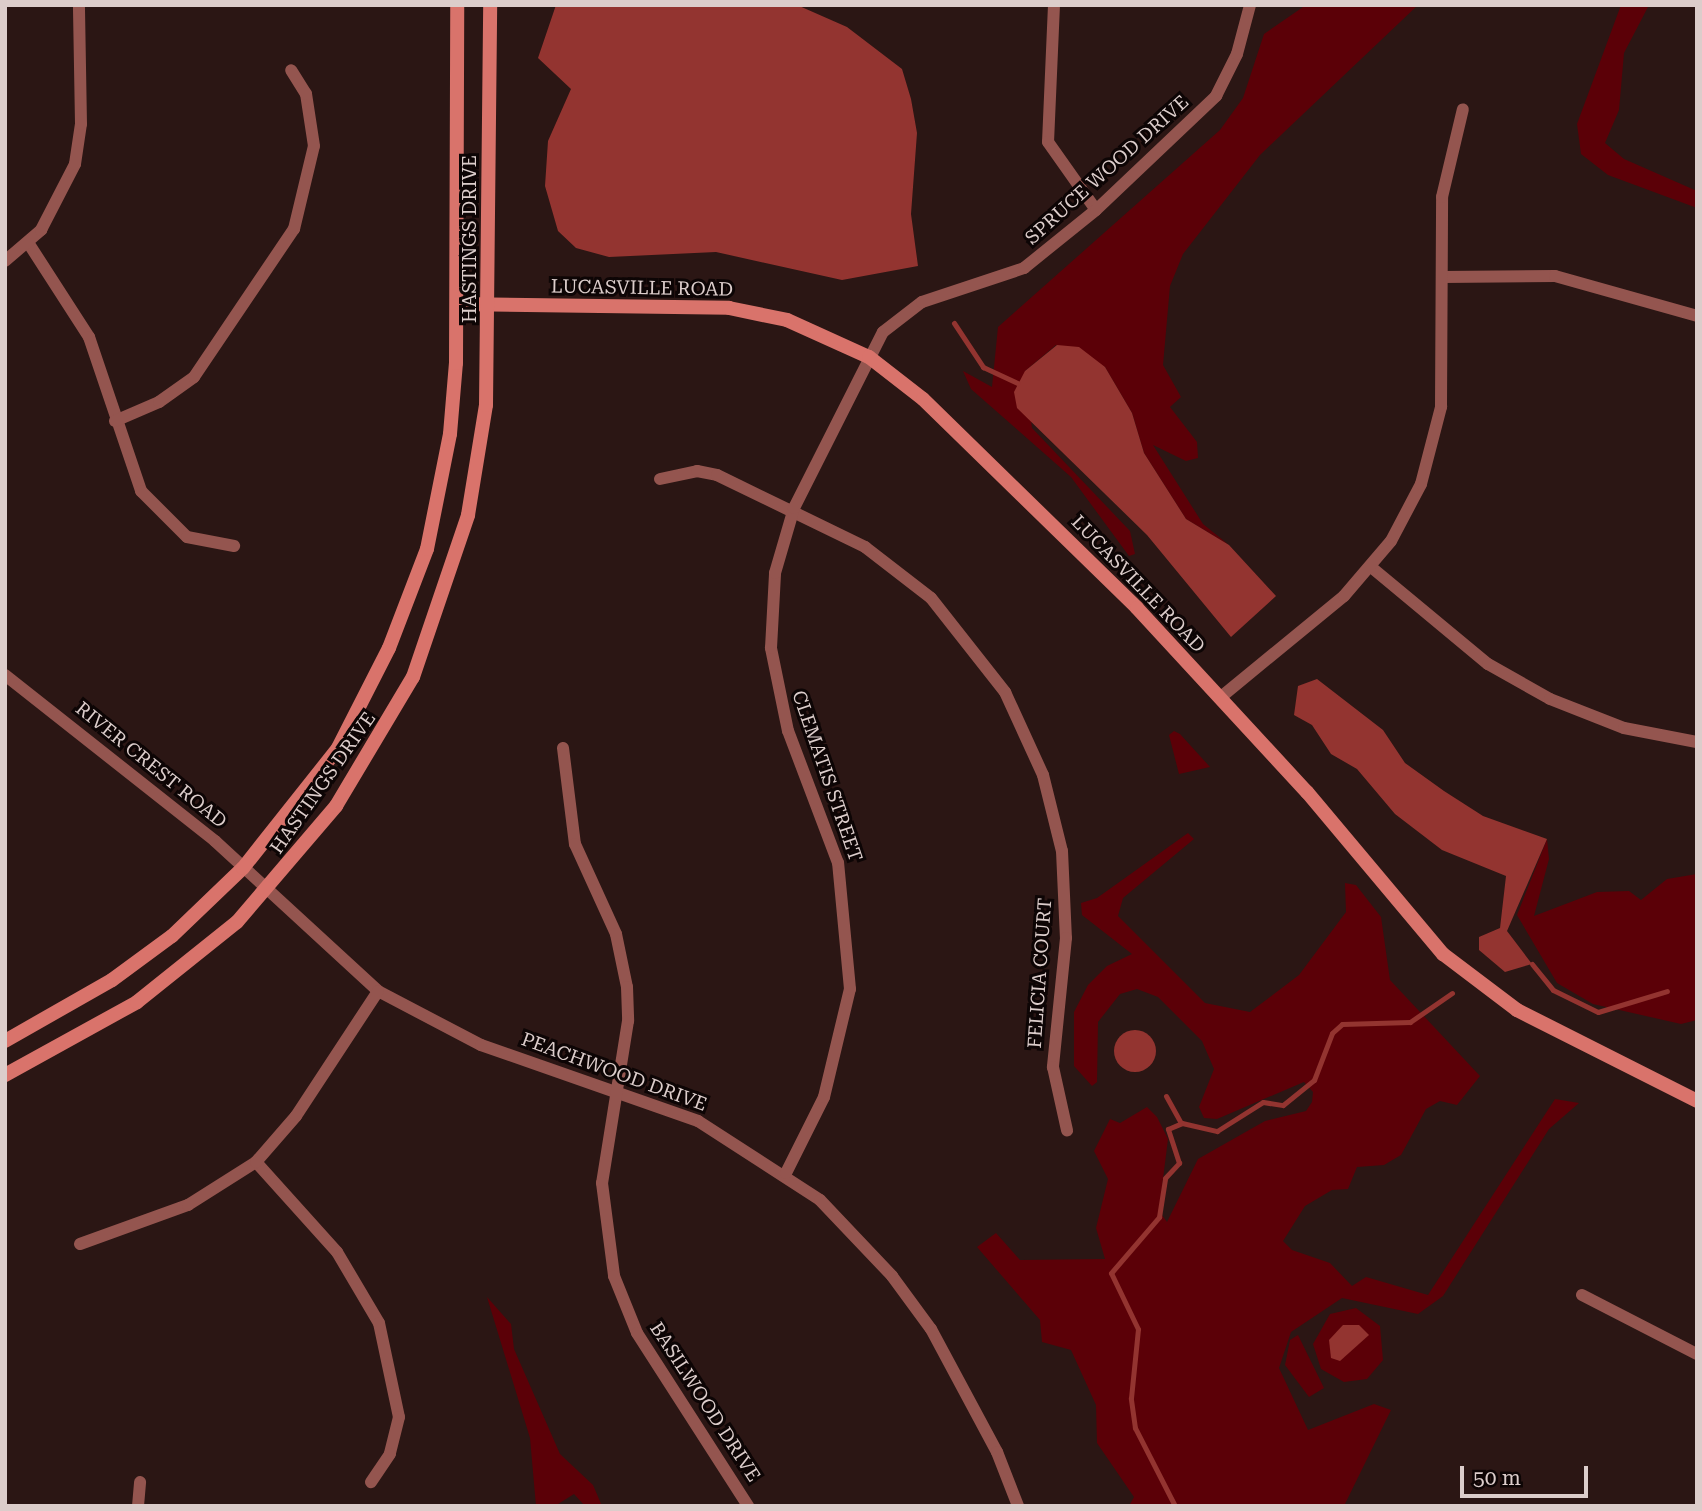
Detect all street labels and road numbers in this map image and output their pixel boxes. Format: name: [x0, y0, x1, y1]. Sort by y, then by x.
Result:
street label: SPRUCE WOOD DRIVE: [1021, 91, 1193, 249]
street label: HASTINGS DRIVE: [459, 155, 481, 323]
street label: LUCASVILLE ROAD: [551, 275, 733, 301]
street label: LUCASVILLE ROAD: [1066, 510, 1210, 658]
street label: CLEMATIS STREET: [787, 688, 867, 864]
street label: RIVER CREST ROAD: [71, 697, 231, 833]
street label: HASTINGS DRIVE: [265, 708, 381, 858]
street label: FELICIA COURT: [1023, 897, 1057, 1049]
street label: PEACHWOOD DRIVE: [518, 1028, 710, 1116]
street label: BASILWOOD DRIVE: [645, 1318, 765, 1486]

